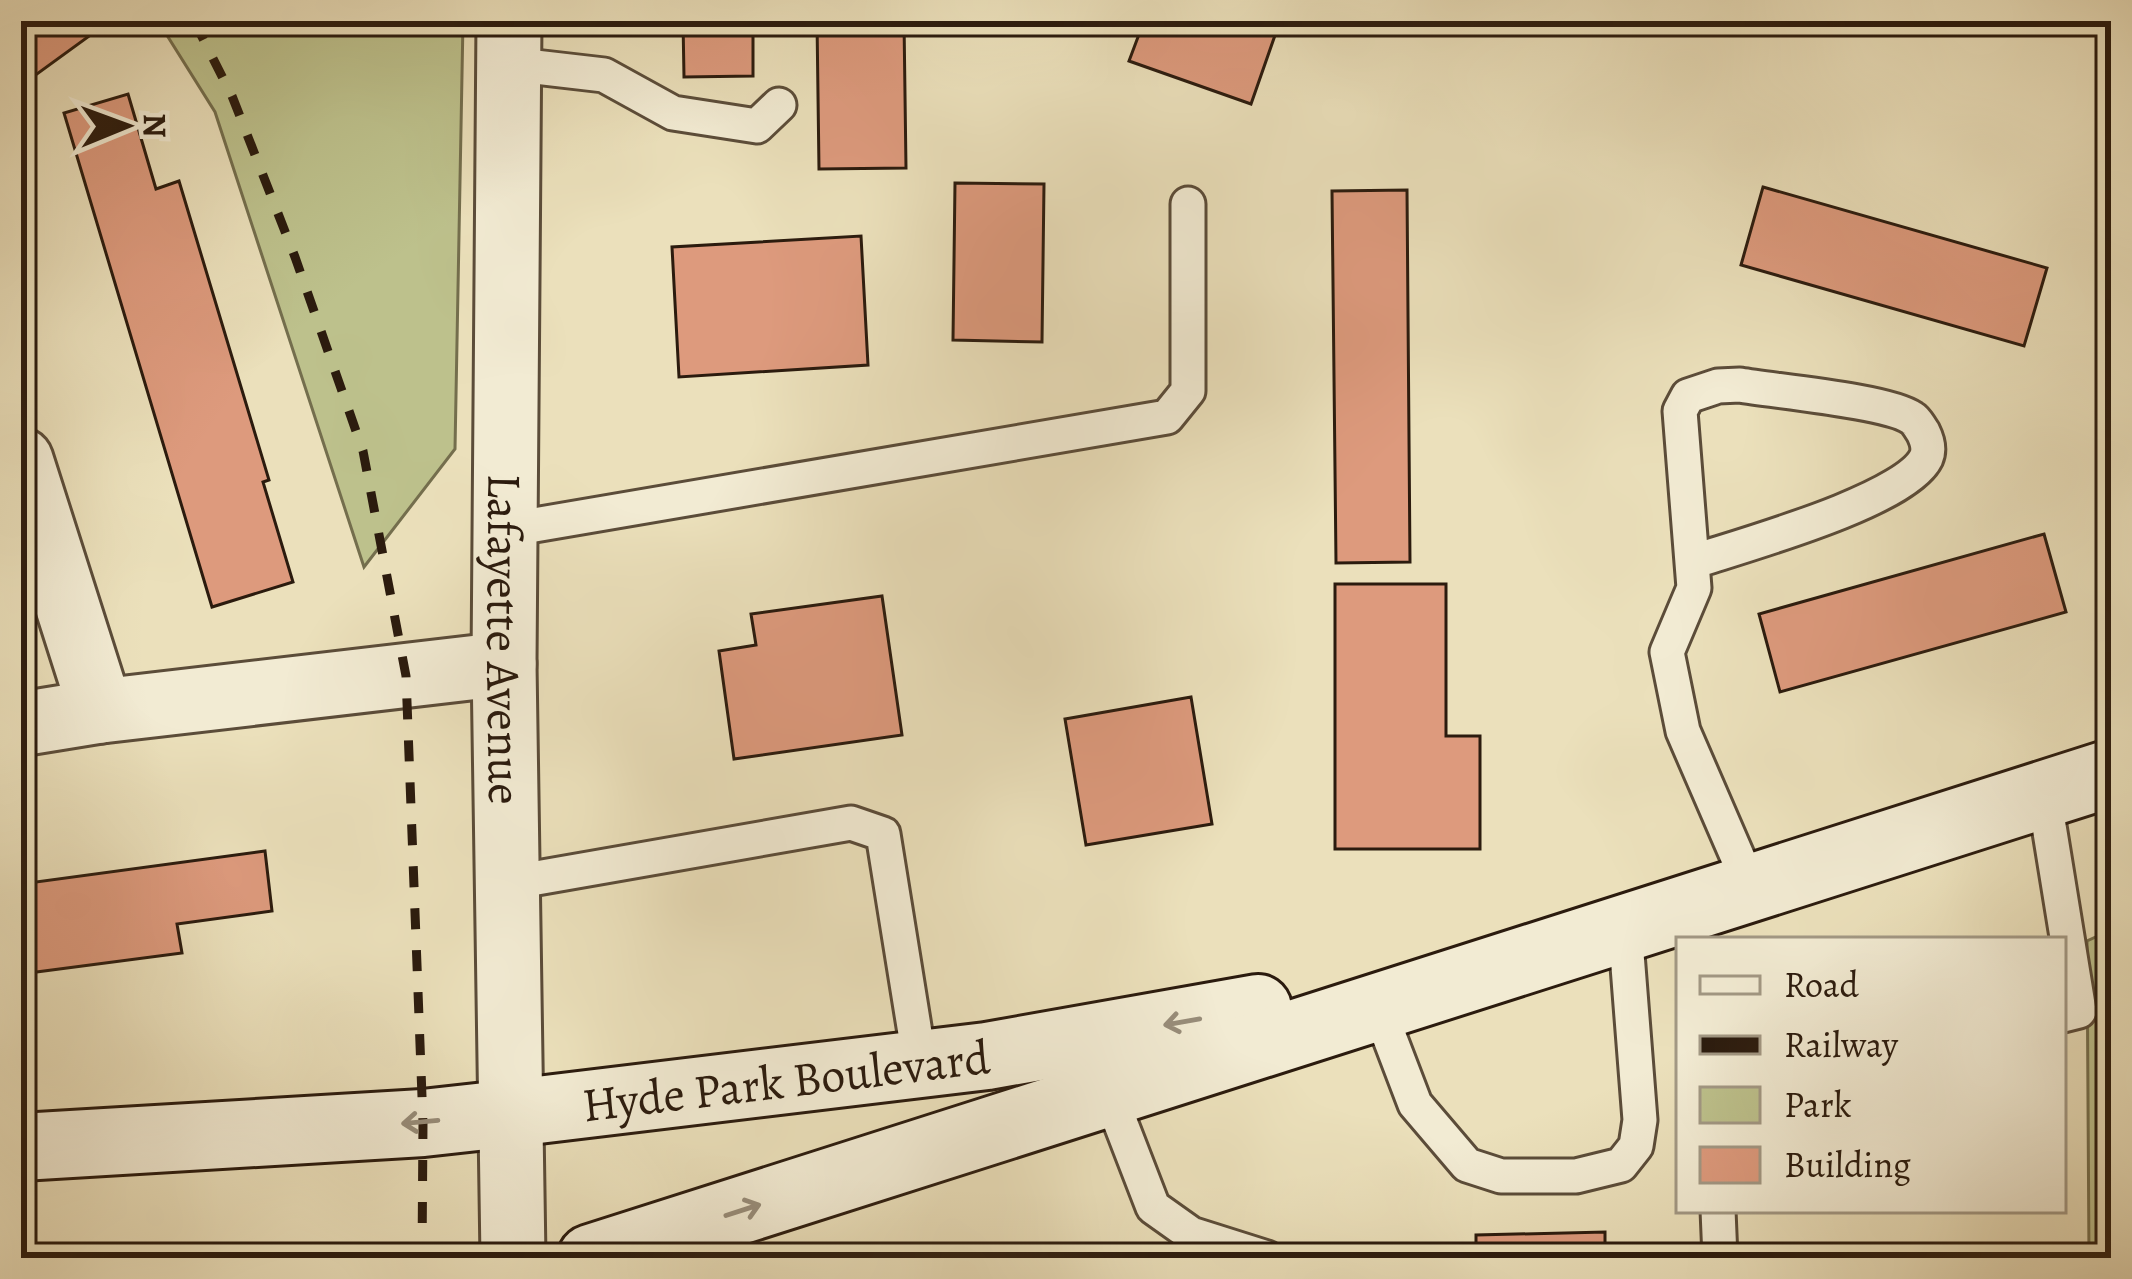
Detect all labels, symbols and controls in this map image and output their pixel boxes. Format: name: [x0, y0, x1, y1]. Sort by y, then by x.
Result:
north arrow: [66, 66, 186, 186]
text: N: [133, 113, 178, 138]
street label: Lafayette Avenue: [470, 473, 538, 805]
legend: [1676, 937, 2066, 1213]
text: Road: [1784, 960, 1860, 1009]
one-way arrow: [1163, 1012, 1202, 1035]
text: Railway: [1784, 1020, 1899, 1069]
street label: Hyde Park Boulevard: [579, 1024, 993, 1138]
text: Park: [1784, 1080, 1852, 1129]
one-way arrow: [402, 1111, 441, 1134]
text: Building: [1784, 1140, 1911, 1189]
one-way arrow: [723, 1197, 761, 1219]

